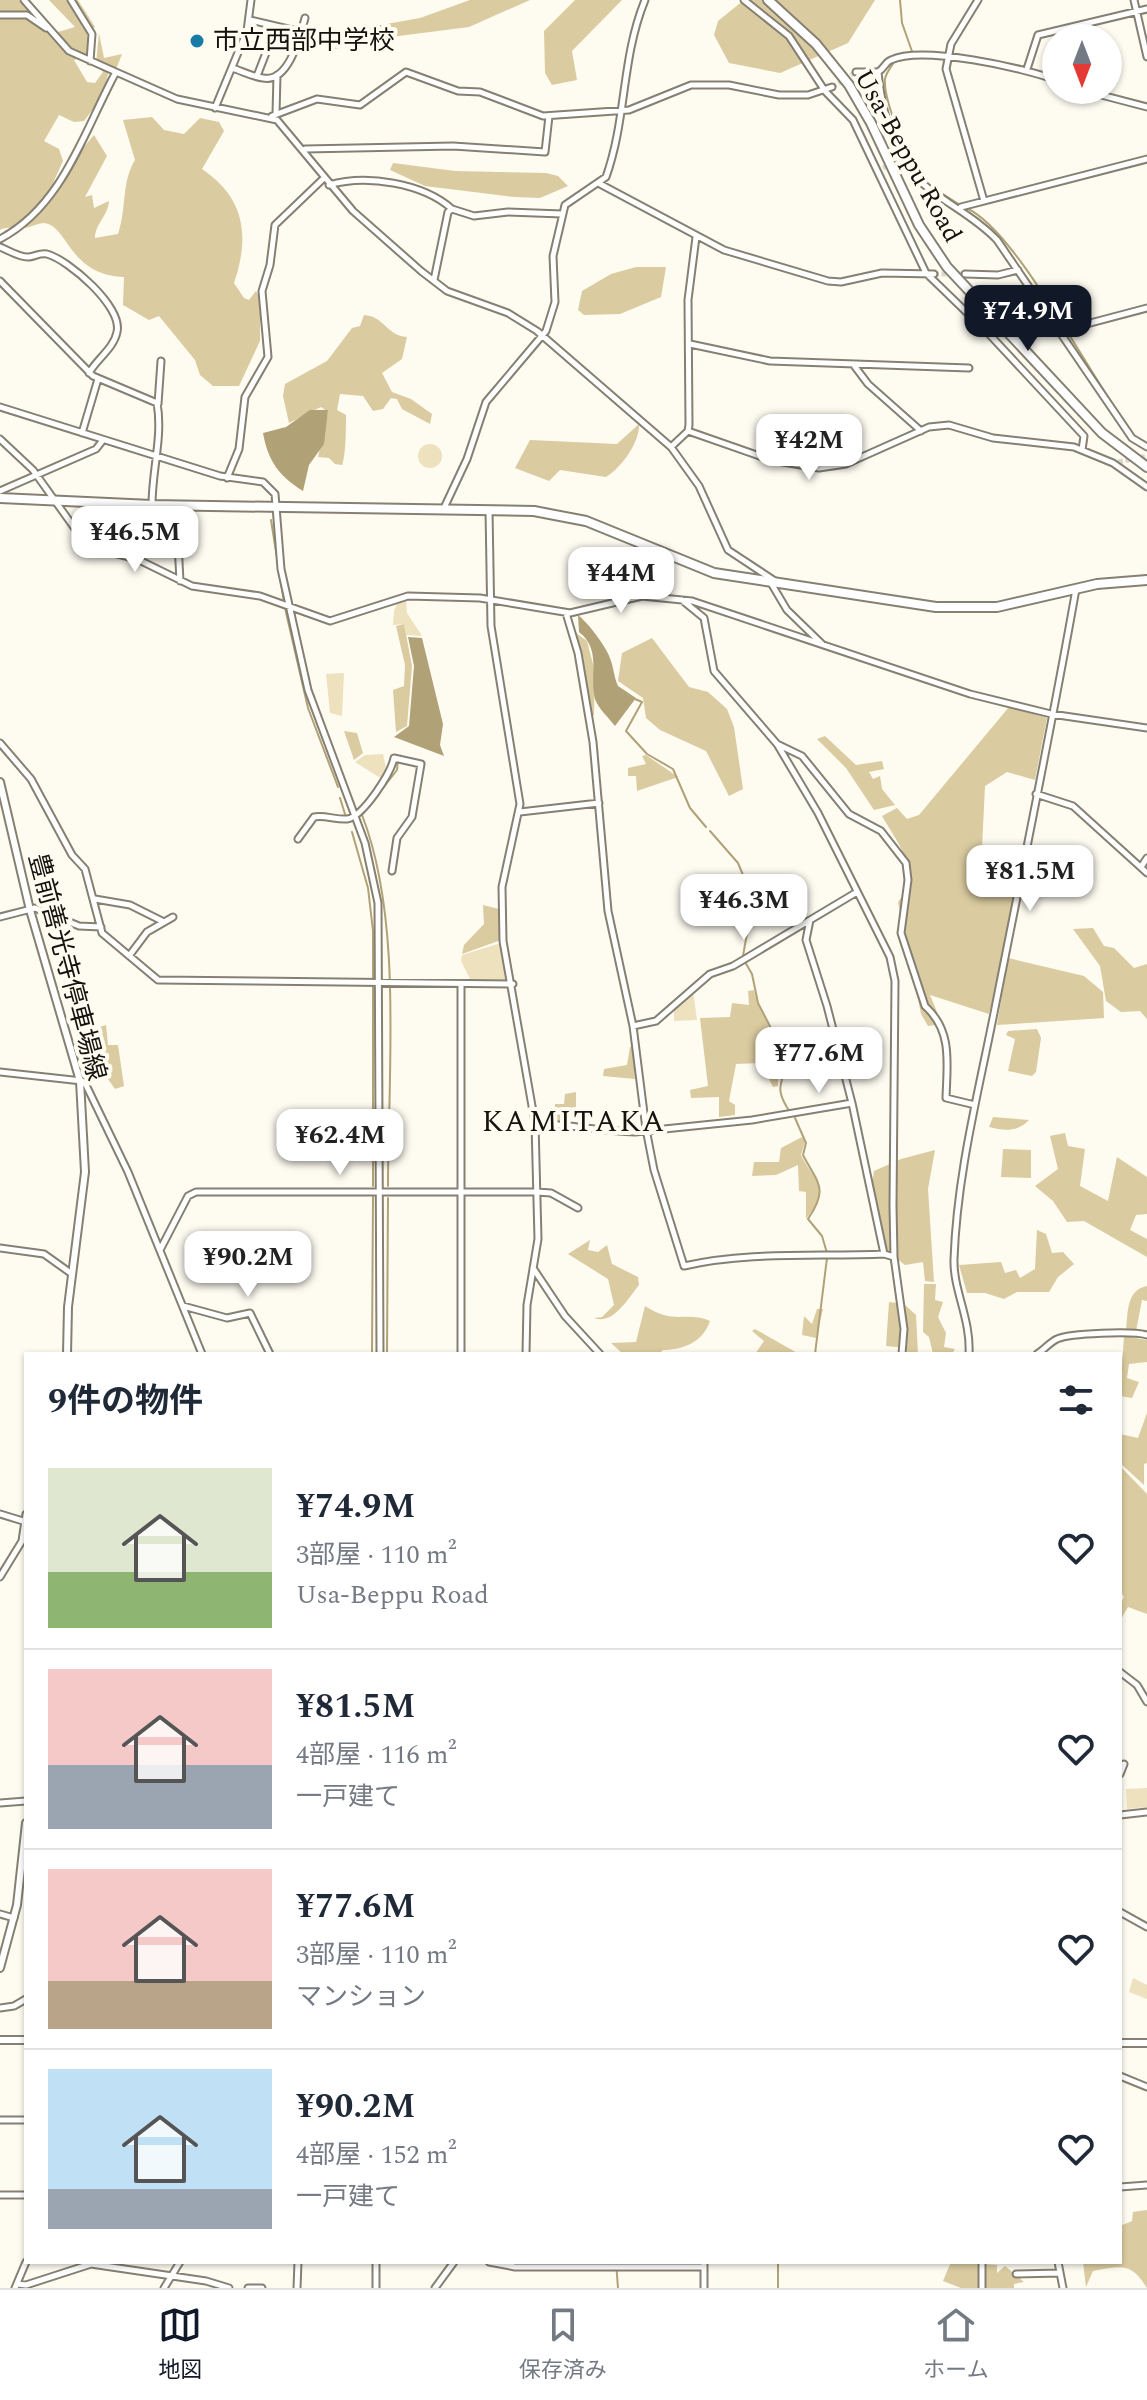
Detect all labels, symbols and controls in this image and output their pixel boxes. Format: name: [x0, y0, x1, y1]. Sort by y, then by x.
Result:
place label: 市立西部中学校: [213, 21, 395, 61]
north arrow: [1042, 24, 1122, 104]
map controls: [1042, 24, 1122, 104]
marker: 市立西部中学校: [188, 32, 206, 50]
street label: Usa-Beppu Road: [844, 62, 972, 250]
pin: ¥74.9M: [963, 285, 1093, 353]
text: ¥74.9M: [982, 291, 1074, 331]
pin: ¥42M: [762, 414, 856, 482]
text: ¥42M: [774, 420, 844, 460]
pin: ¥46.5M: [70, 506, 200, 574]
text: ¥46.5M: [89, 512, 181, 552]
pin: ¥44M: [574, 547, 668, 615]
text: ¥44M: [586, 553, 656, 593]
pin: ¥81.5M: [965, 845, 1095, 913]
street label: 豊前善光寺停車場線: [17, 849, 117, 1085]
text: ¥81.5M: [984, 851, 1076, 891]
pin: ¥46.3M: [679, 874, 809, 942]
text: ¥46.3M: [698, 880, 790, 920]
pin: ¥77.6M: [754, 1027, 884, 1095]
text: ¥77.6M: [773, 1033, 865, 1073]
district label: KAMITAKA: [482, 1099, 666, 1145]
pin: ¥62.4M: [275, 1109, 405, 1177]
text: ¥62.4M: [294, 1115, 386, 1155]
pin: ¥90.2M: [183, 1231, 313, 1299]
text: ¥90.2M: [202, 1237, 294, 1277]
text: 9件の物件: [48, 1376, 203, 1428]
icon: filters: [1054, 1378, 1098, 1422]
text: ¥74.9M: [296, 1481, 415, 1533]
icon: home: [112, 1500, 208, 1596]
icon: heart: [1054, 1526, 1098, 1570]
text: 3部屋 · 110 m²: [296, 1535, 457, 1575]
text: Usa-Beppu Road: [296, 1575, 489, 1615]
text: ¥81.5M: [296, 1681, 415, 1733]
icon: home: [112, 1701, 208, 1797]
icon: heart: [1054, 1727, 1098, 1771]
text: 4部屋 · 116 m²: [296, 1735, 457, 1775]
text: 一戸建て: [296, 1777, 400, 1817]
text: ¥77.6M: [296, 1881, 415, 1933]
icon: home: [112, 1901, 208, 1997]
icon: heart: [1054, 1927, 1098, 1971]
text: 3部屋 · 110 m²: [296, 1935, 457, 1975]
text: マンション: [296, 1977, 426, 2017]
text: ¥90.2M: [296, 2081, 415, 2133]
icon: home: [112, 2101, 208, 2197]
icon: heart: [1054, 2127, 1098, 2171]
text: 4部屋 · 152 m²: [296, 2135, 457, 2175]
text: 一戸建て: [296, 2177, 400, 2217]
tab: 地図: [158, 2303, 202, 2387]
tab: 保存済み: [519, 2303, 607, 2387]
tab: ホーム: [923, 2303, 989, 2387]

